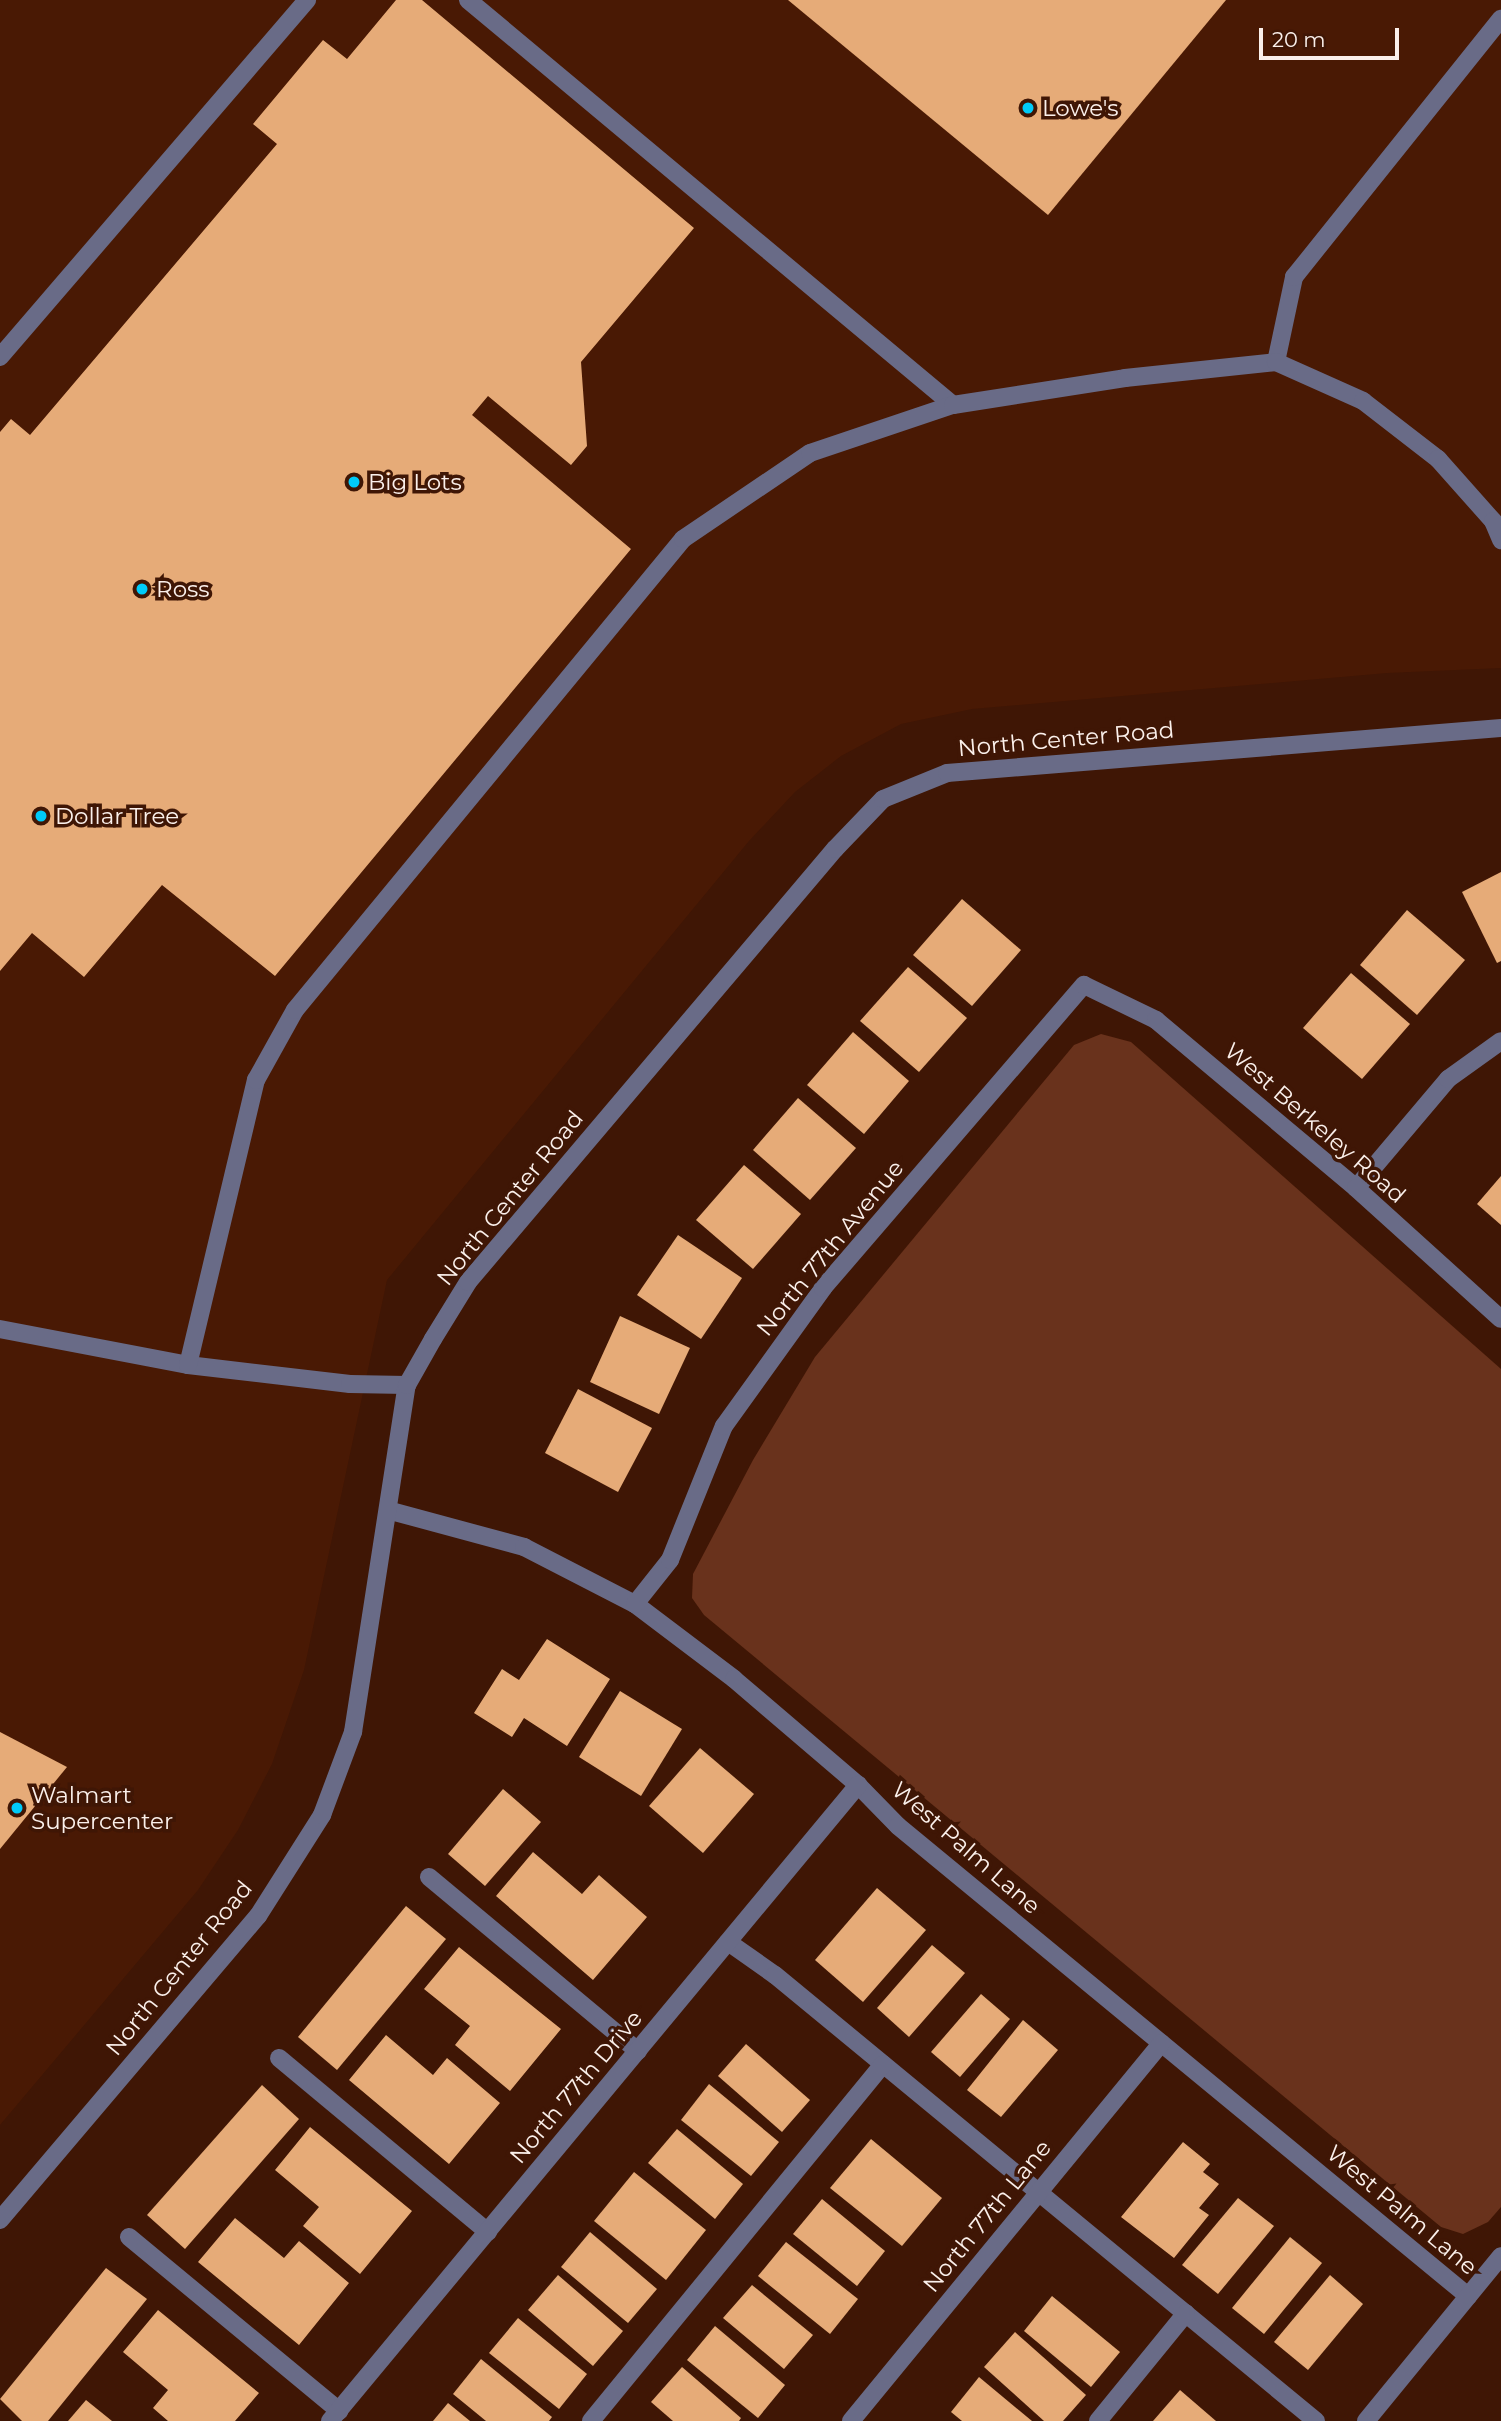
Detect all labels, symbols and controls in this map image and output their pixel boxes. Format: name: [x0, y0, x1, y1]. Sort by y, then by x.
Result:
scale bar: [1263, 14, 1403, 58]
text: 20 m: [1272, 27, 1326, 52]
place label: Lowe's: [1042, 94, 1119, 122]
marker: Lowe's: [1020, 100, 1036, 116]
place label: Big Lots: [368, 468, 462, 496]
marker: Big Lots: [346, 474, 362, 490]
place label: Ross: [156, 575, 209, 603]
marker: Ross: [134, 581, 150, 597]
street label: North Center Road: [957, 716, 1175, 762]
place label: Dollar Tree: [55, 802, 179, 830]
marker: Dollar Tree: [33, 808, 49, 824]
street label: West Berkeley Road: [1219, 1037, 1411, 1209]
street label: North Center Road: [431, 1105, 589, 1291]
street label: North 77th Avenue: [751, 1155, 909, 1341]
street label: West Palm Lane: [886, 1776, 1046, 1920]
place label: Walmart Supercenter: [31, 1781, 173, 1835]
marker: Walmart Supercenter: [9, 1800, 25, 1816]
street label: North Center Road: [100, 1875, 258, 2061]
street label: North 77th Drive: [504, 2005, 648, 2169]
street label: North 77th Lane: [917, 2134, 1057, 2298]
street label: West Palm Lane: [1321, 2139, 1483, 2281]

